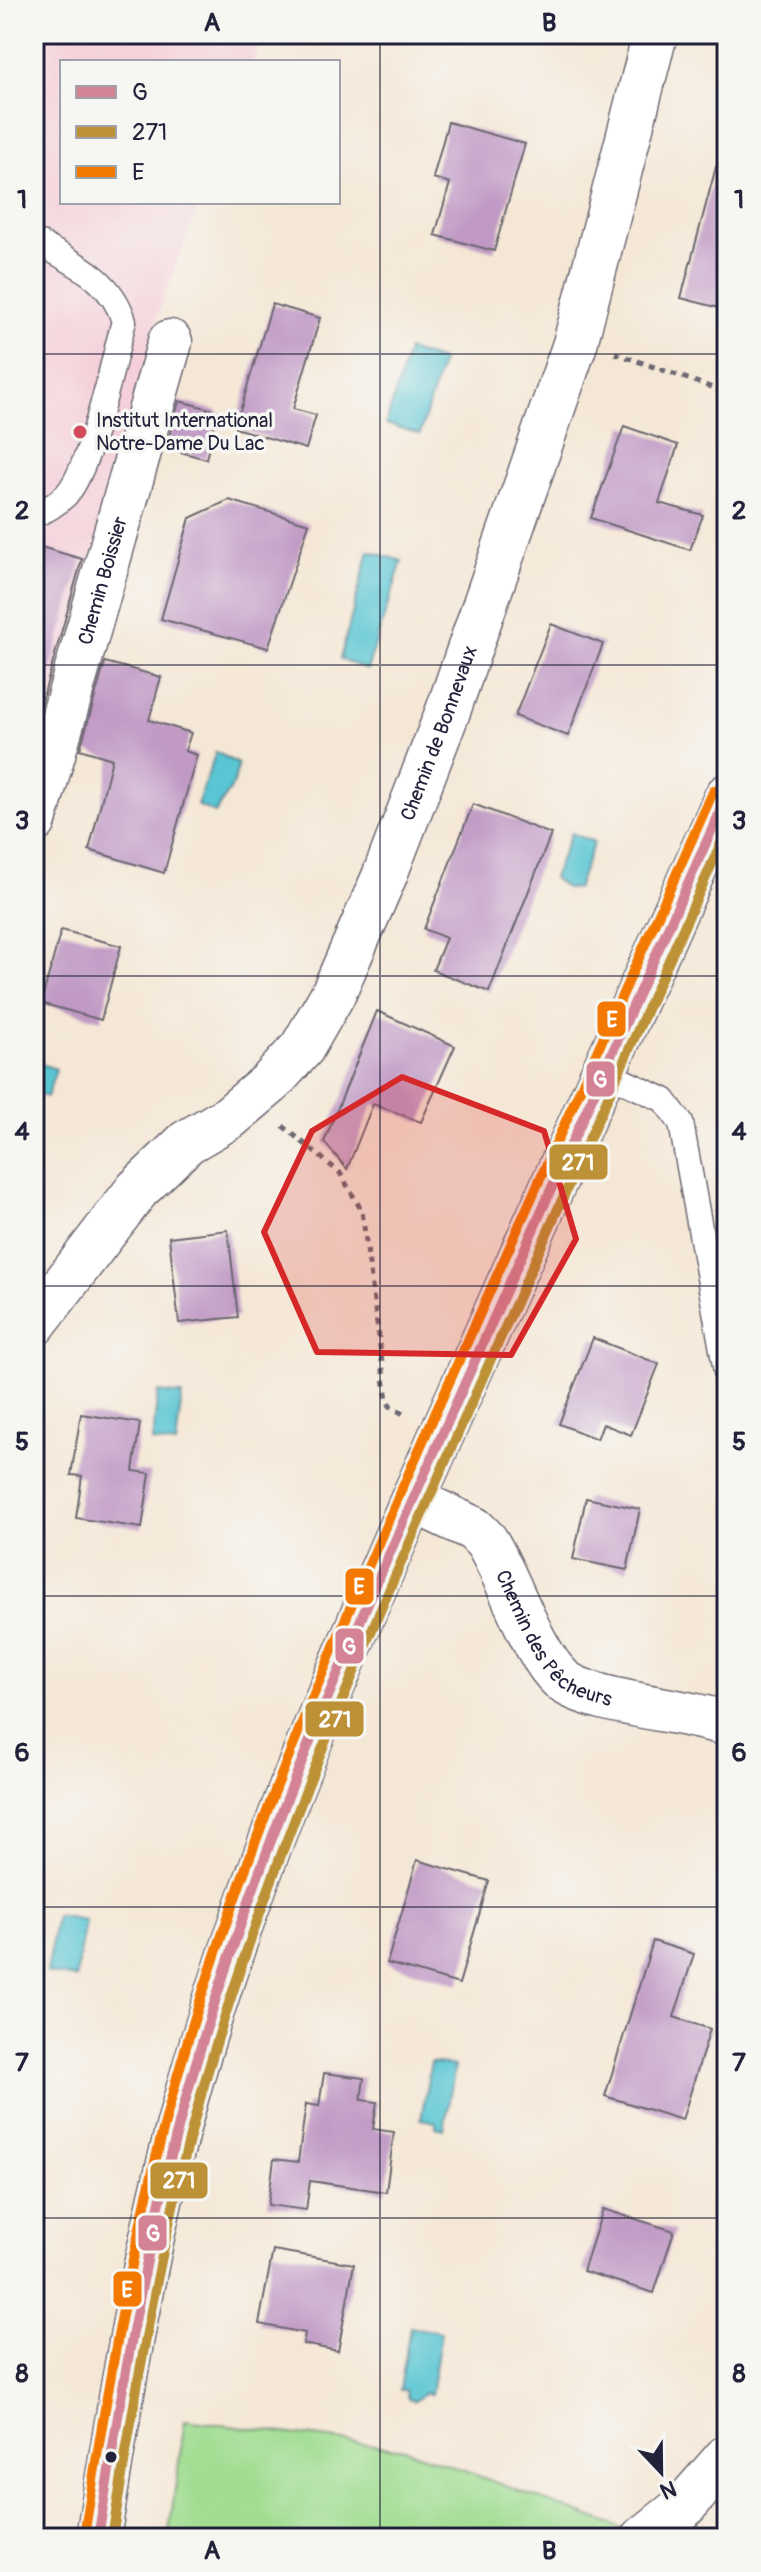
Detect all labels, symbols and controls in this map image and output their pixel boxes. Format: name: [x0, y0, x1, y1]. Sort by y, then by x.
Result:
text: A: [204, 7, 221, 39]
text: B: [542, 7, 556, 39]
legend: [60, 60, 340, 204]
text: G: [132, 78, 148, 107]
text: 271: [132, 118, 168, 147]
text: E: [132, 158, 144, 187]
text: 1: [17, 184, 27, 216]
text: 1: [734, 184, 744, 216]
place label: Institut International Notre-Dame Du Lac: [96, 408, 273, 456]
marker: Institut International Notre-Dame Du Lac: [71, 423, 89, 441]
text: 2: [15, 495, 29, 527]
text: 2: [732, 495, 746, 527]
street label: Chemin Boissier: [72, 513, 132, 648]
street label: Chemin de Bonnevaux: [395, 642, 482, 824]
text: 3: [15, 805, 29, 837]
text: 3: [732, 805, 746, 837]
line badge: E: [596, 1000, 627, 1038]
text: E: [606, 1006, 618, 1034]
line badge: G: [585, 1060, 616, 1098]
text: G: [593, 1066, 607, 1094]
text: 4: [14, 1116, 30, 1148]
text: 4: [731, 1116, 747, 1148]
line badge: 271: [548, 1143, 609, 1181]
text: 271: [562, 1149, 594, 1177]
text: 5: [15, 1426, 29, 1458]
text: 5: [732, 1426, 746, 1458]
street label: Chemin des Pêcheurs: [491, 1566, 615, 1711]
line badge: E: [344, 1567, 375, 1606]
text: E: [353, 1573, 365, 1601]
line badge: G: [334, 1627, 365, 1665]
text: G: [342, 1633, 356, 1661]
line badge: 271: [304, 1700, 365, 1738]
text: 271: [319, 1706, 351, 1734]
text: 6: [14, 1737, 30, 1769]
text: 6: [731, 1737, 747, 1769]
text: 7: [15, 2047, 29, 2079]
text: 7: [732, 2047, 746, 2079]
line badge: 271: [149, 2161, 209, 2200]
text: 271: [163, 2167, 195, 2195]
line badge: G: [137, 2214, 168, 2252]
text: G: [146, 2220, 160, 2248]
line badge: E: [112, 2270, 143, 2308]
text: E: [121, 2276, 133, 2304]
text: 8: [15, 2358, 29, 2390]
text: 8: [732, 2358, 746, 2390]
north arrow: [621, 2432, 701, 2512]
unlabelled marker: [103, 2449, 119, 2465]
text: N: [656, 2474, 680, 2505]
text: A: [204, 2535, 221, 2567]
text: B: [542, 2535, 556, 2567]

